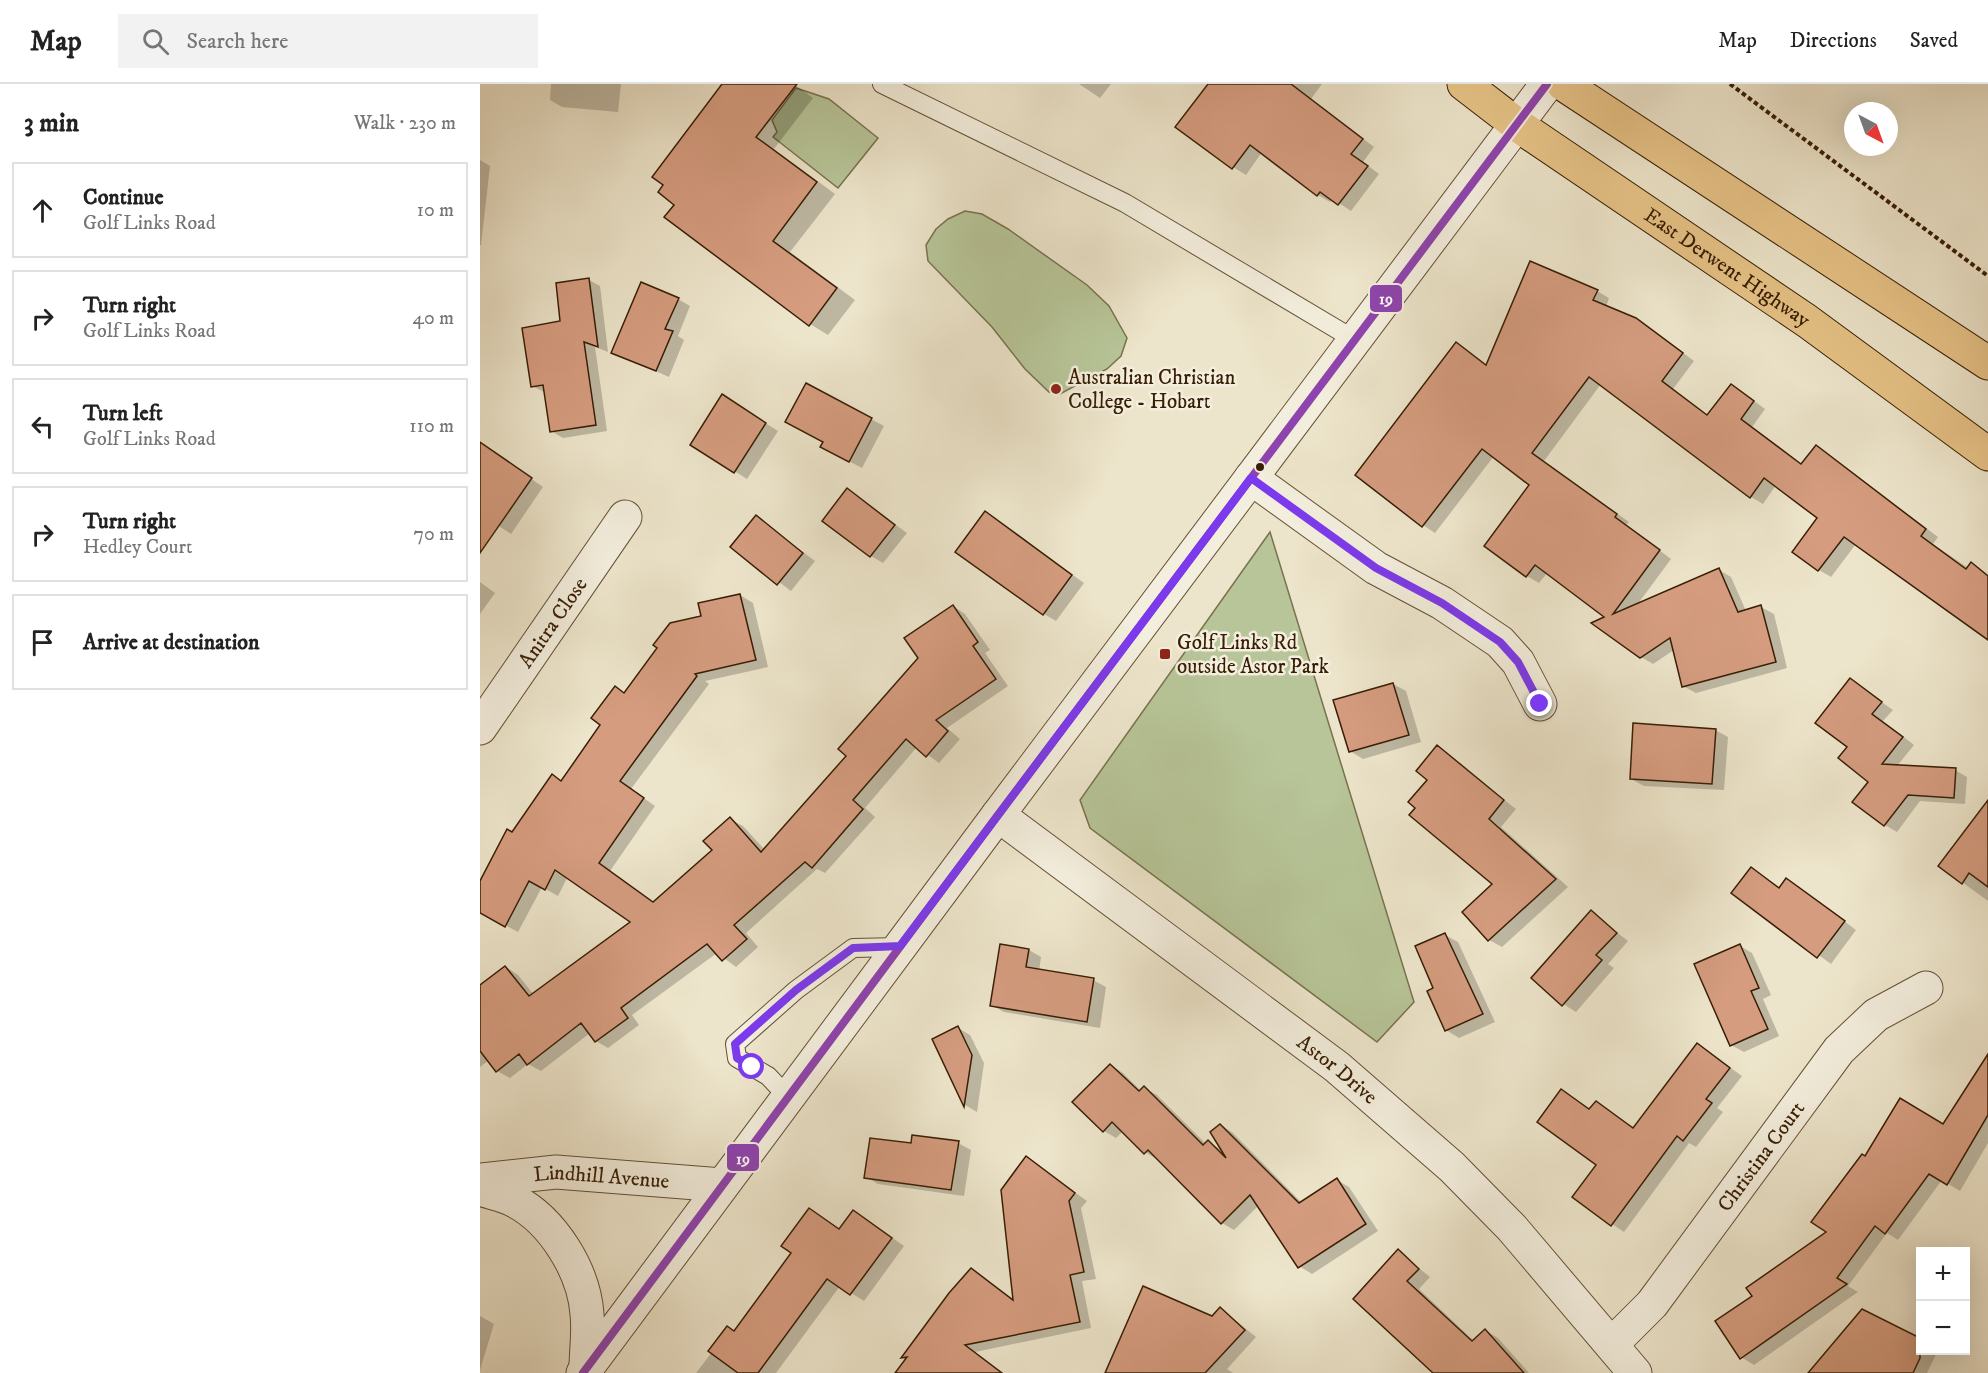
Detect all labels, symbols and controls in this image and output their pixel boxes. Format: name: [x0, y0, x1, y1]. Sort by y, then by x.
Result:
search box: [118, 14, 538, 68]
text: Map: [30, 24, 82, 59]
icon: search: [139, 25, 172, 58]
text: Search here: [187, 28, 288, 55]
text: Map: [1718, 28, 1757, 54]
text: Directions: [1790, 28, 1877, 54]
text: Saved: [1910, 28, 1958, 54]
north arrow: [1844, 102, 1898, 156]
text: 3 min: [24, 107, 79, 140]
text: Walk · 230 m: [354, 111, 456, 136]
text: Continue: [83, 184, 164, 211]
icon: ahead: [26, 194, 59, 227]
text: 10 m: [417, 198, 454, 223]
street label: East Derwent Highway: [1639, 203, 1816, 334]
text: Golf Links Road: [83, 211, 216, 236]
line badge: 19: [1369, 284, 1403, 313]
text: 19: [1379, 289, 1393, 309]
text: Turn right: [83, 292, 176, 319]
icon: right: [26, 302, 59, 335]
text: 40 m: [412, 306, 454, 331]
text: Golf Links Road: [83, 319, 216, 344]
place label: Australian Christian College - Hobart: [1068, 365, 1235, 415]
marker: Australian Christian College - Hobart: [1049, 382, 1063, 396]
text: Turn left: [83, 400, 163, 427]
icon: left: [26, 410, 59, 443]
text: 110 m: [409, 414, 454, 439]
text: Golf Links Road: [83, 427, 216, 452]
unlabelled marker: [1254, 461, 1266, 473]
text: Turn right: [83, 508, 176, 535]
icon: right: [26, 518, 59, 551]
text: 70 m: [413, 522, 454, 547]
text: Hedley Court: [83, 535, 192, 560]
street label: Anitra Close: [513, 573, 594, 673]
icon: arrive: [26, 626, 59, 659]
text: Arrive at destination: [83, 629, 260, 656]
place label: Golf Links Rd outside Astor Park: [1177, 630, 1330, 680]
marker: Golf Links Rd outside Astor Park: [1158, 647, 1172, 661]
route end: [1526, 690, 1552, 716]
street label: Astor Drive: [1291, 1030, 1383, 1110]
route start: [738, 1053, 764, 1079]
street label: Christina Court: [1712, 1096, 1811, 1217]
line badge: 19: [726, 1143, 760, 1172]
text: 19: [736, 1149, 750, 1169]
street label: Lindhill Avenue: [532, 1160, 671, 1195]
map controls: [1916, 1247, 1970, 1355]
button: +: [1916, 1247, 1970, 1301]
button: −: [1916, 1301, 1970, 1355]

